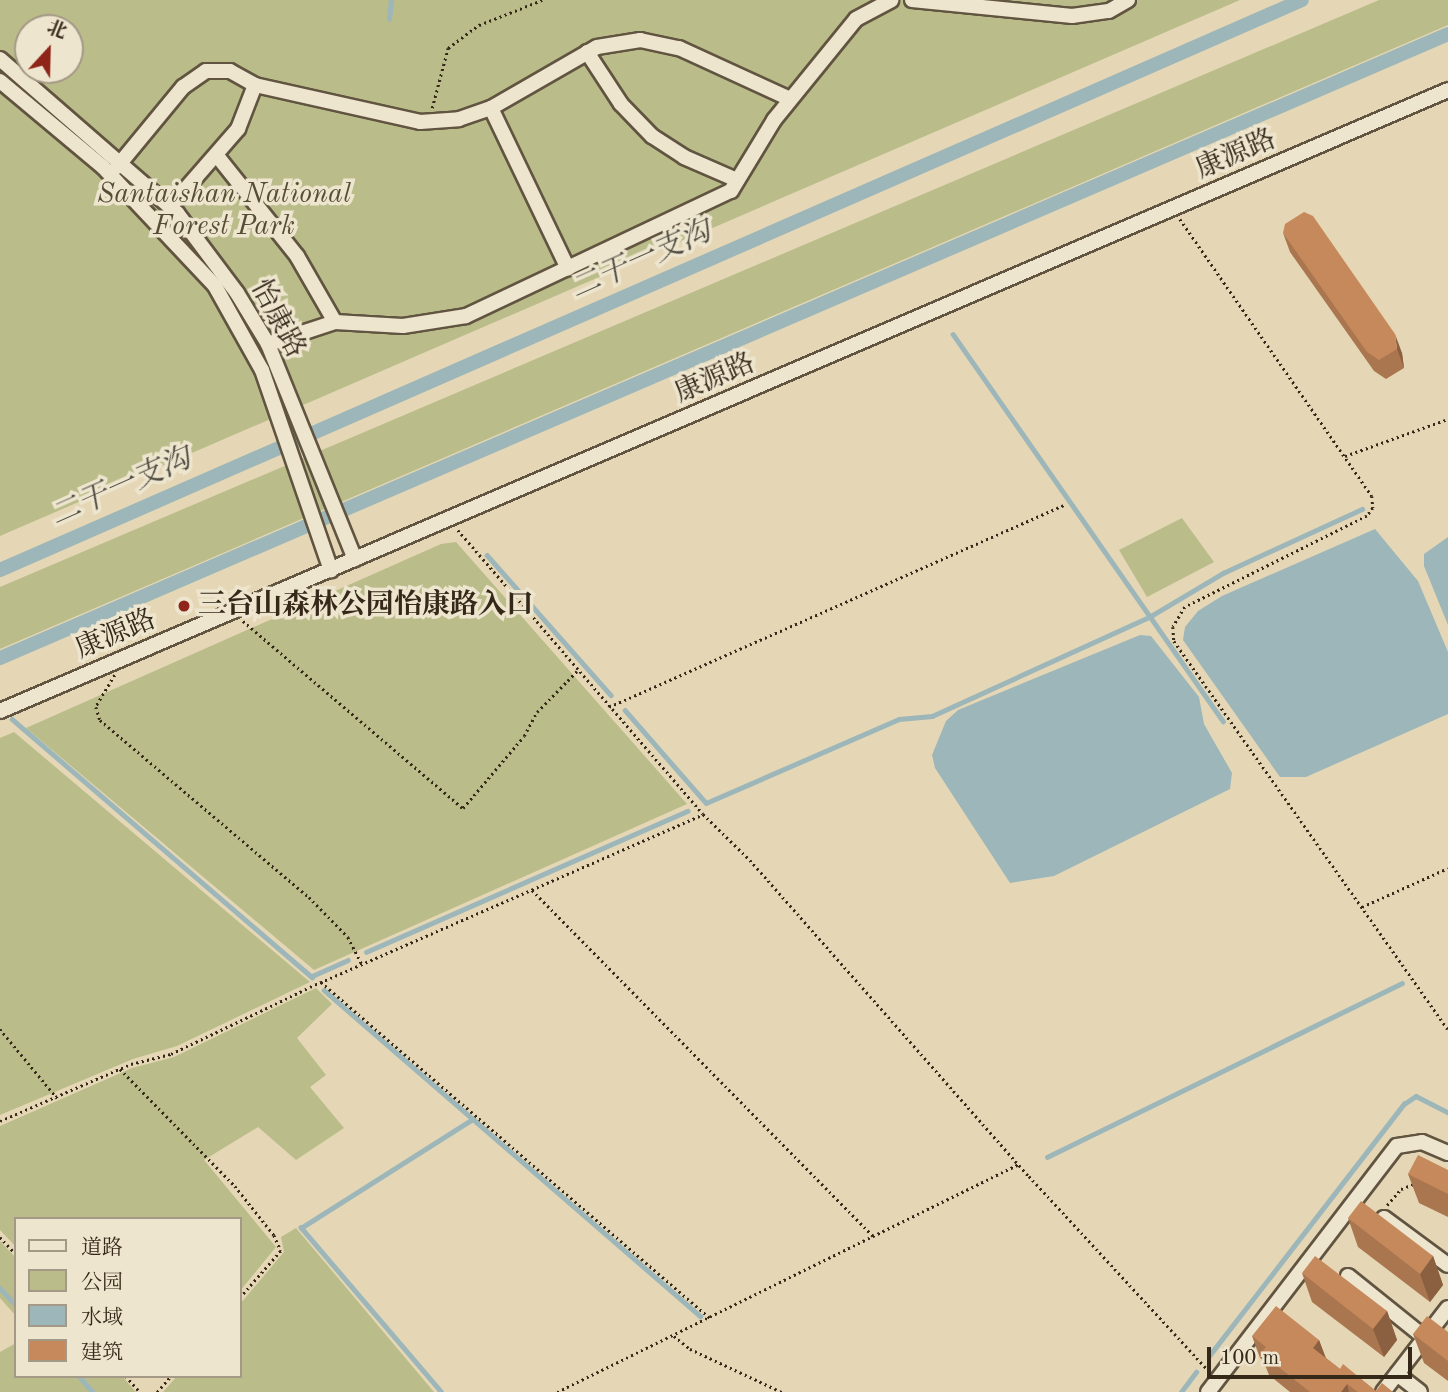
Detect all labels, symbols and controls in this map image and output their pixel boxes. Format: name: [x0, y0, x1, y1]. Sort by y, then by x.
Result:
north arrow: [14, 14, 84, 84]
text: 北: [44, 19, 69, 43]
street label: 康源路: [1191, 123, 1281, 187]
park label: Santaishan National Forest Park: [97, 178, 351, 244]
water label: 二干一支沟: [565, 214, 717, 308]
street label: 怡康路: [242, 274, 312, 364]
street label: 康源路: [670, 347, 760, 411]
water label: 二干一支沟: [45, 441, 197, 535]
place label: 三台山森林公园怡康路入口: [198, 589, 534, 623]
marker: 三台山森林公园怡康路入口: [176, 598, 192, 614]
street label: 康源路: [71, 603, 161, 667]
legend: [14, 1217, 242, 1378]
text: 道路: [81, 1238, 123, 1259]
text: 公园: [81, 1273, 123, 1294]
text: 水域: [81, 1308, 123, 1329]
scale bar: [1210, 1332, 1415, 1376]
text: 建筑: [81, 1343, 123, 1364]
text: 100 m: [1220, 1348, 1279, 1369]

